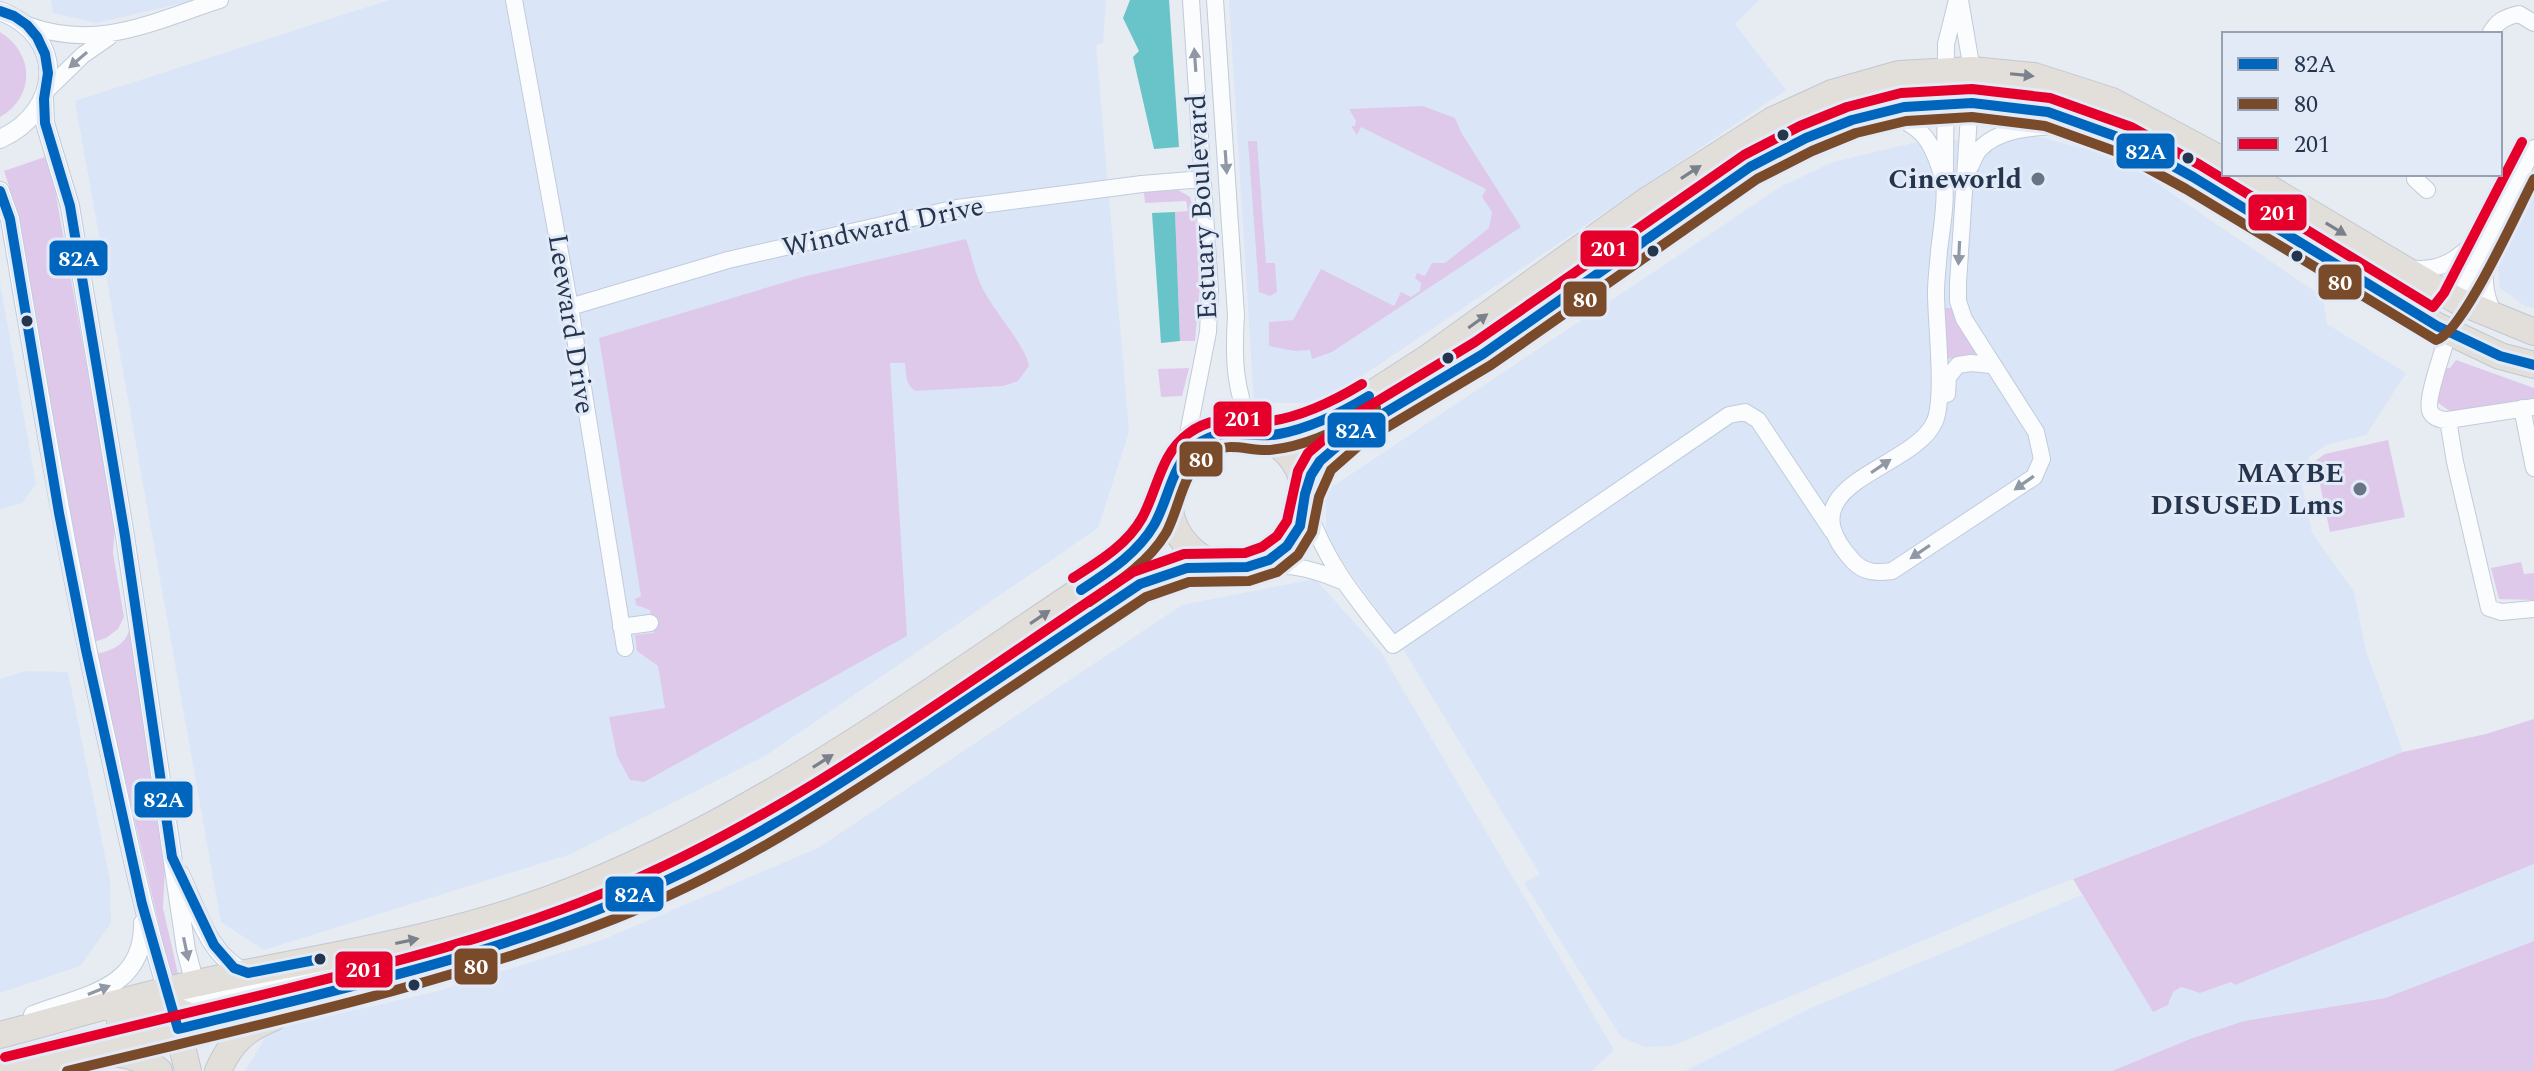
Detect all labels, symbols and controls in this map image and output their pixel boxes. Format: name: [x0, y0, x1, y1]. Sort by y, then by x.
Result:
legend: [2222, 32, 2502, 176]
one-way arrow: [1188, 47, 1201, 72]
text: 82A: [2294, 47, 2336, 83]
one-way arrow: [68, 51, 88, 69]
one-way arrow: [2010, 69, 2035, 82]
text: 80: [2294, 87, 2318, 123]
street label: Estuary Boulevard: [1175, 93, 1229, 321]
unlabelled marker: [1775, 127, 1791, 143]
text: 201: [2294, 127, 2330, 163]
line badge: 82A: [2115, 132, 2176, 170]
text: 82A: [2125, 136, 2167, 169]
one-way arrow: [1220, 150, 1233, 175]
unlabelled marker: [2180, 150, 2196, 166]
place label: Cineworld: [1888, 158, 2022, 201]
one-way arrow: [1680, 166, 1702, 180]
marker: Cineworld: [2029, 170, 2047, 188]
street label: Windward Drive: [778, 185, 988, 269]
line badge: 201: [2247, 193, 2308, 232]
text: 201: [2259, 197, 2297, 230]
one-way arrow: [2325, 221, 2347, 235]
line badge: 201: [1579, 229, 1640, 268]
street label: Leeward Drive: [536, 231, 606, 417]
text: 201: [1590, 233, 1628, 266]
line badge: 82A: [48, 239, 109, 277]
one-way arrow: [1953, 241, 1966, 266]
text: 82A: [58, 243, 100, 276]
unlabelled marker: [1645, 243, 1661, 259]
unlabelled marker: [2289, 248, 2305, 264]
line badge: 80: [2317, 263, 2363, 301]
text: 80: [2328, 267, 2352, 300]
line badge: 80: [1562, 280, 1608, 318]
text: 80: [1573, 284, 1597, 317]
unlabelled marker: [19, 313, 35, 329]
one-way arrow: [1468, 314, 1489, 329]
unlabelled marker: [1440, 350, 1456, 366]
line badge: 201: [1212, 400, 1273, 438]
text: 201: [1224, 403, 1262, 436]
line badge: 82A: [1326, 411, 1387, 449]
text: 82A: [1335, 415, 1377, 448]
line badge: 80: [1178, 440, 1224, 478]
text: 80: [1189, 444, 1213, 477]
place label: MAYBE DISUSED Lms: [2150, 452, 2344, 527]
one-way arrow: [1870, 459, 1891, 474]
one-way arrow: [2013, 475, 2035, 491]
marker: MAYBE DISUSED Lms: [2351, 480, 2369, 498]
one-way arrow: [1910, 544, 1931, 559]
one-way arrow: [1030, 610, 1051, 625]
one-way arrow: [813, 753, 834, 768]
line badge: 82A: [133, 780, 194, 819]
text: 82A: [143, 784, 185, 817]
line badge: 82A: [604, 875, 665, 913]
text: 82A: [614, 879, 656, 912]
one-way arrow: [395, 934, 420, 947]
one-way arrow: [180, 936, 193, 961]
line badge: 80: [453, 947, 499, 986]
line badge: 201: [334, 950, 394, 989]
unlabelled marker: [312, 951, 328, 967]
text: 80: [464, 951, 488, 984]
text: 201: [345, 954, 383, 987]
unlabelled marker: [406, 977, 422, 993]
one-way arrow: [87, 983, 111, 996]

